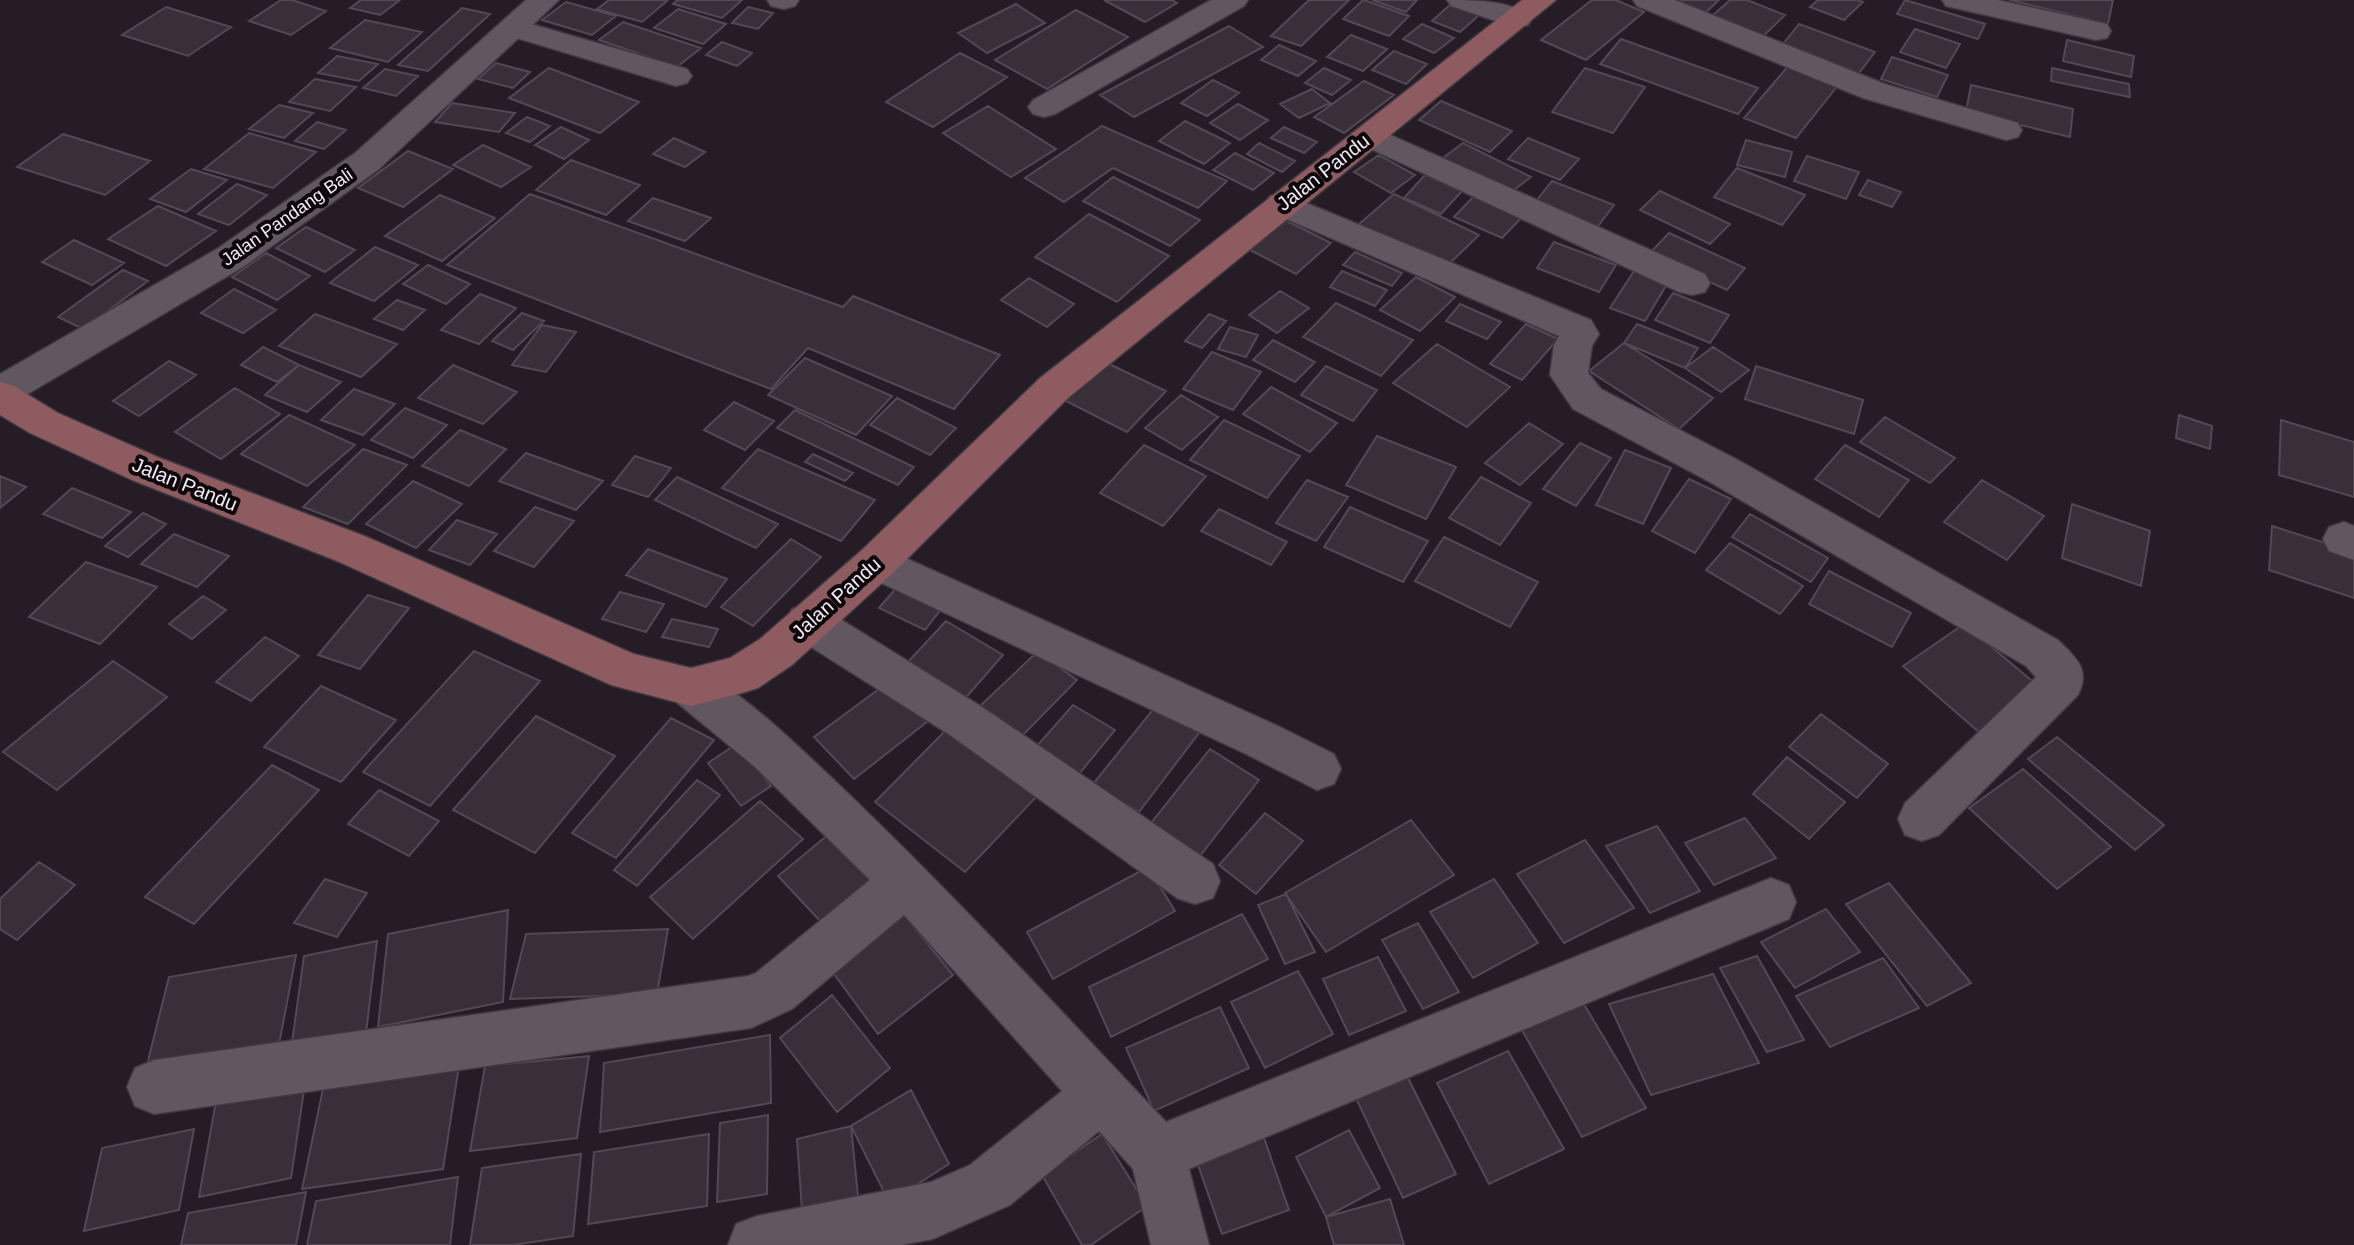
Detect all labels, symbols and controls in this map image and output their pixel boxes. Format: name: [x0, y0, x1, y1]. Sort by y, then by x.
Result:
street label: Jalan Pandu: [1272, 129, 1374, 215]
street label: Jalan Pandang Bali: [218, 164, 356, 270]
street label: Jalan Pandu: [129, 453, 241, 515]
street label: Jalan Pandu: [787, 553, 885, 643]

